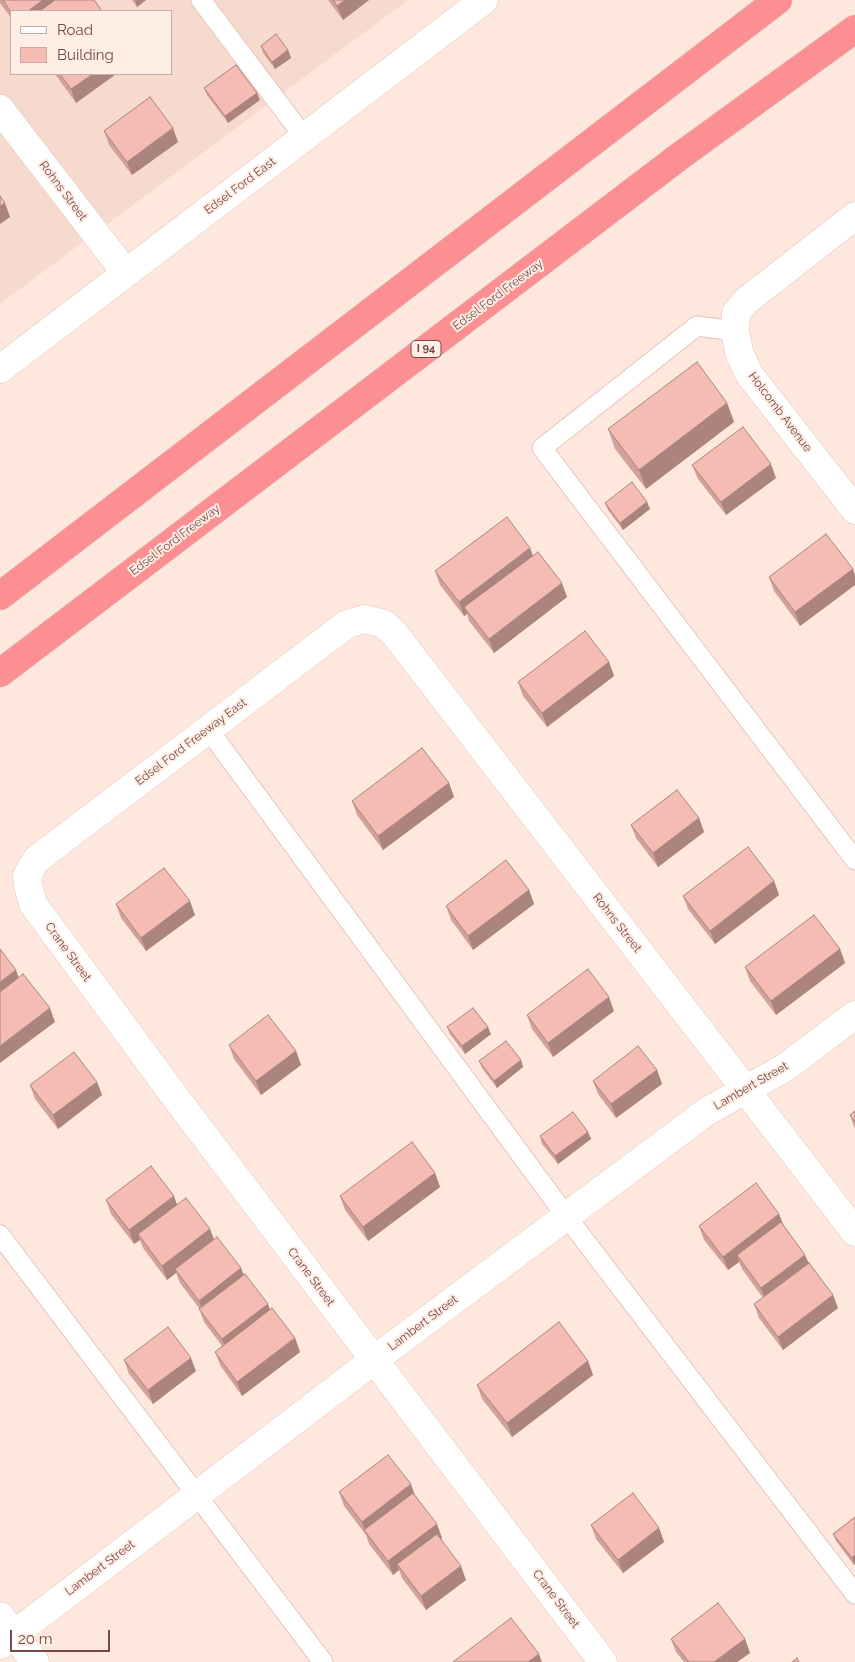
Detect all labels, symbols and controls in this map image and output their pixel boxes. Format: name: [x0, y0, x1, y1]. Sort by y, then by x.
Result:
legend: [10, 10, 172, 75]
text: Road: [57, 21, 93, 39]
text: Building: [57, 46, 114, 64]
street label: Edsel Ford East: [201, 154, 279, 218]
street label: Rohns Street: [36, 158, 90, 224]
street label: Edsel Ford Freeway: [450, 256, 546, 334]
road number: I 94: [411, 340, 441, 358]
street label: Holcomb Avenue: [745, 369, 815, 455]
street label: Edsel Ford Freeway: [127, 501, 223, 579]
street label: Edsel Ford Freeway East: [132, 695, 250, 789]
street label: Rohns Street: [590, 891, 644, 955]
street label: Crane Street: [42, 920, 94, 984]
street label: Lambert Street: [711, 1059, 791, 1113]
street label: Crane Street: [284, 1245, 338, 1309]
street label: Lambert Street: [385, 1292, 461, 1354]
street label: Lambert Street: [62, 1537, 138, 1599]
street label: Crane Street: [529, 1567, 583, 1631]
scale bar: [12, 1620, 112, 1652]
text: 20 m: [18, 1630, 53, 1648]

